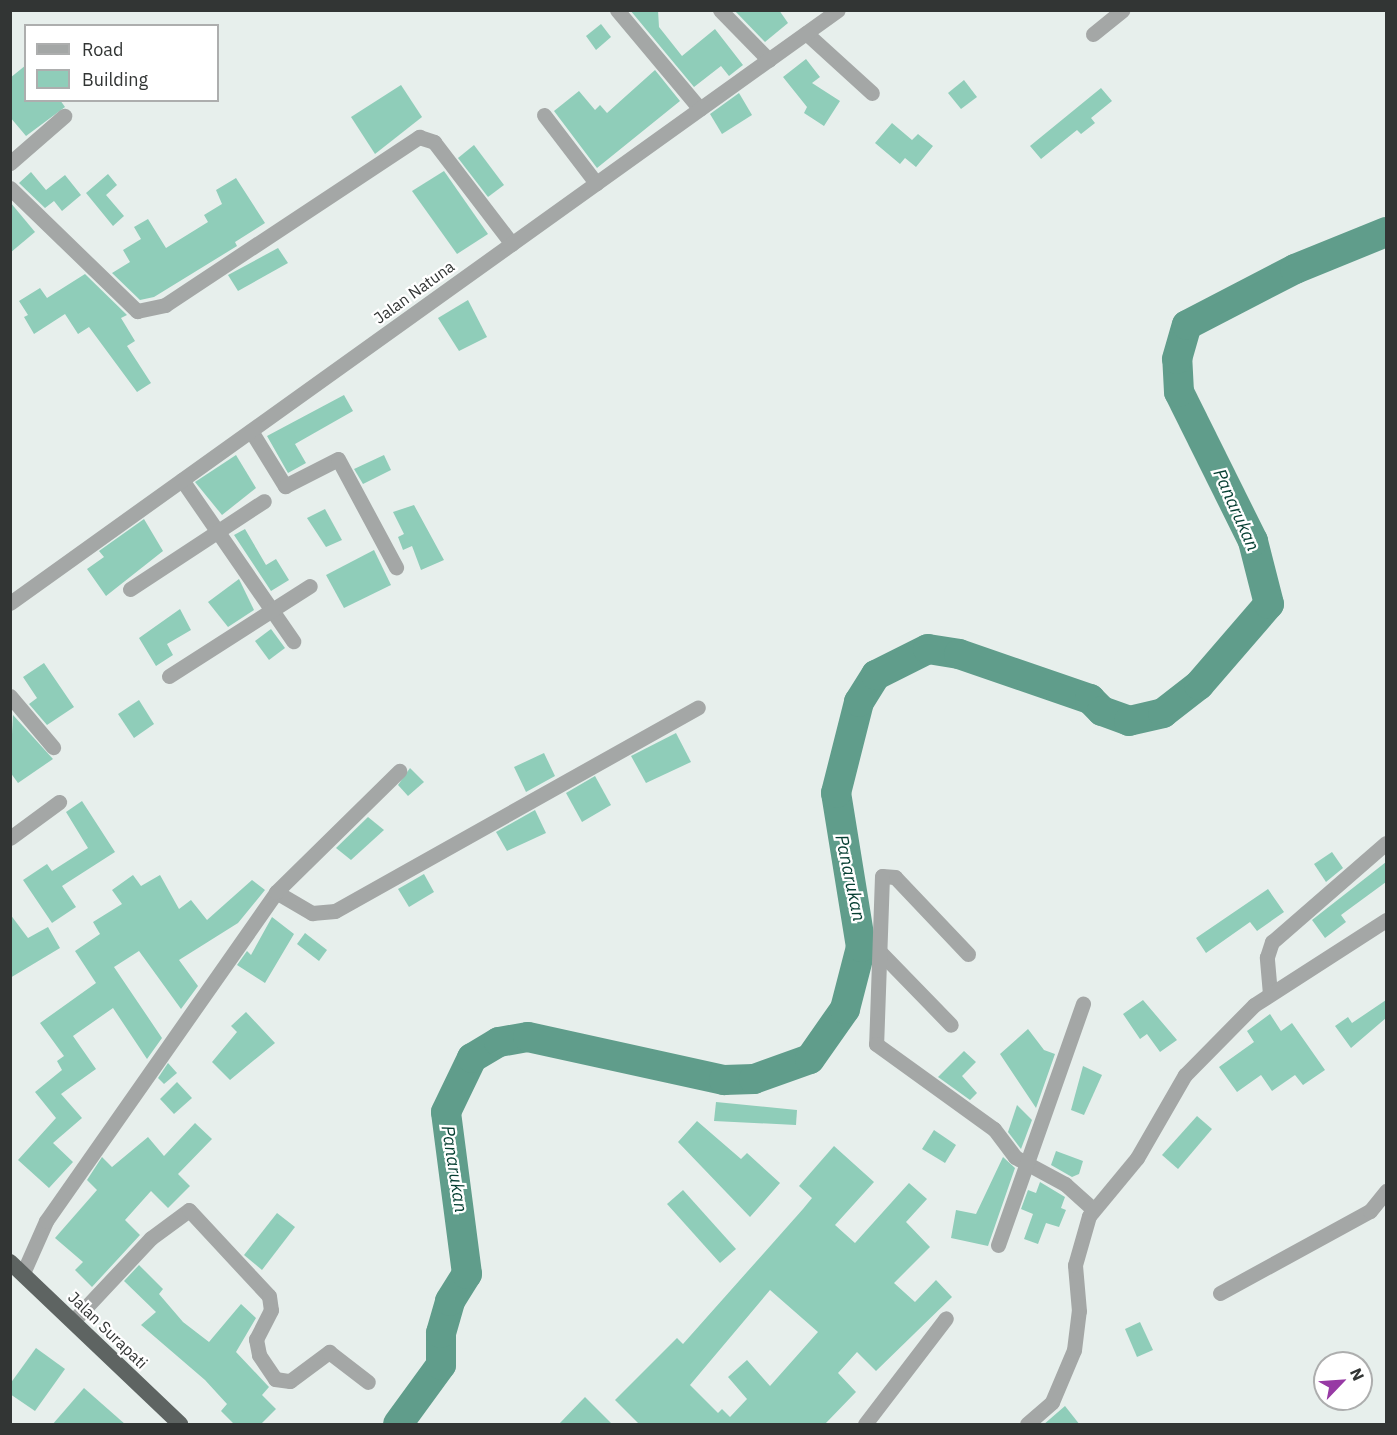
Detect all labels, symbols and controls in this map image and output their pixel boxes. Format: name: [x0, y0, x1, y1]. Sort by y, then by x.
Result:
legend: [24, 24, 219, 102]
text: Road: [82, 38, 123, 61]
text: Building: [82, 68, 148, 91]
street label: Jalan Natuna: [370, 256, 458, 328]
water label: Panarukan: [1208, 466, 1264, 554]
water label: Panarukan: [830, 833, 870, 923]
water label: Panarukan: [436, 1124, 472, 1214]
street label: Jalan Surapati: [64, 1287, 152, 1373]
north arrow: [1313, 1351, 1373, 1411]
text: N: [1346, 1365, 1369, 1384]

